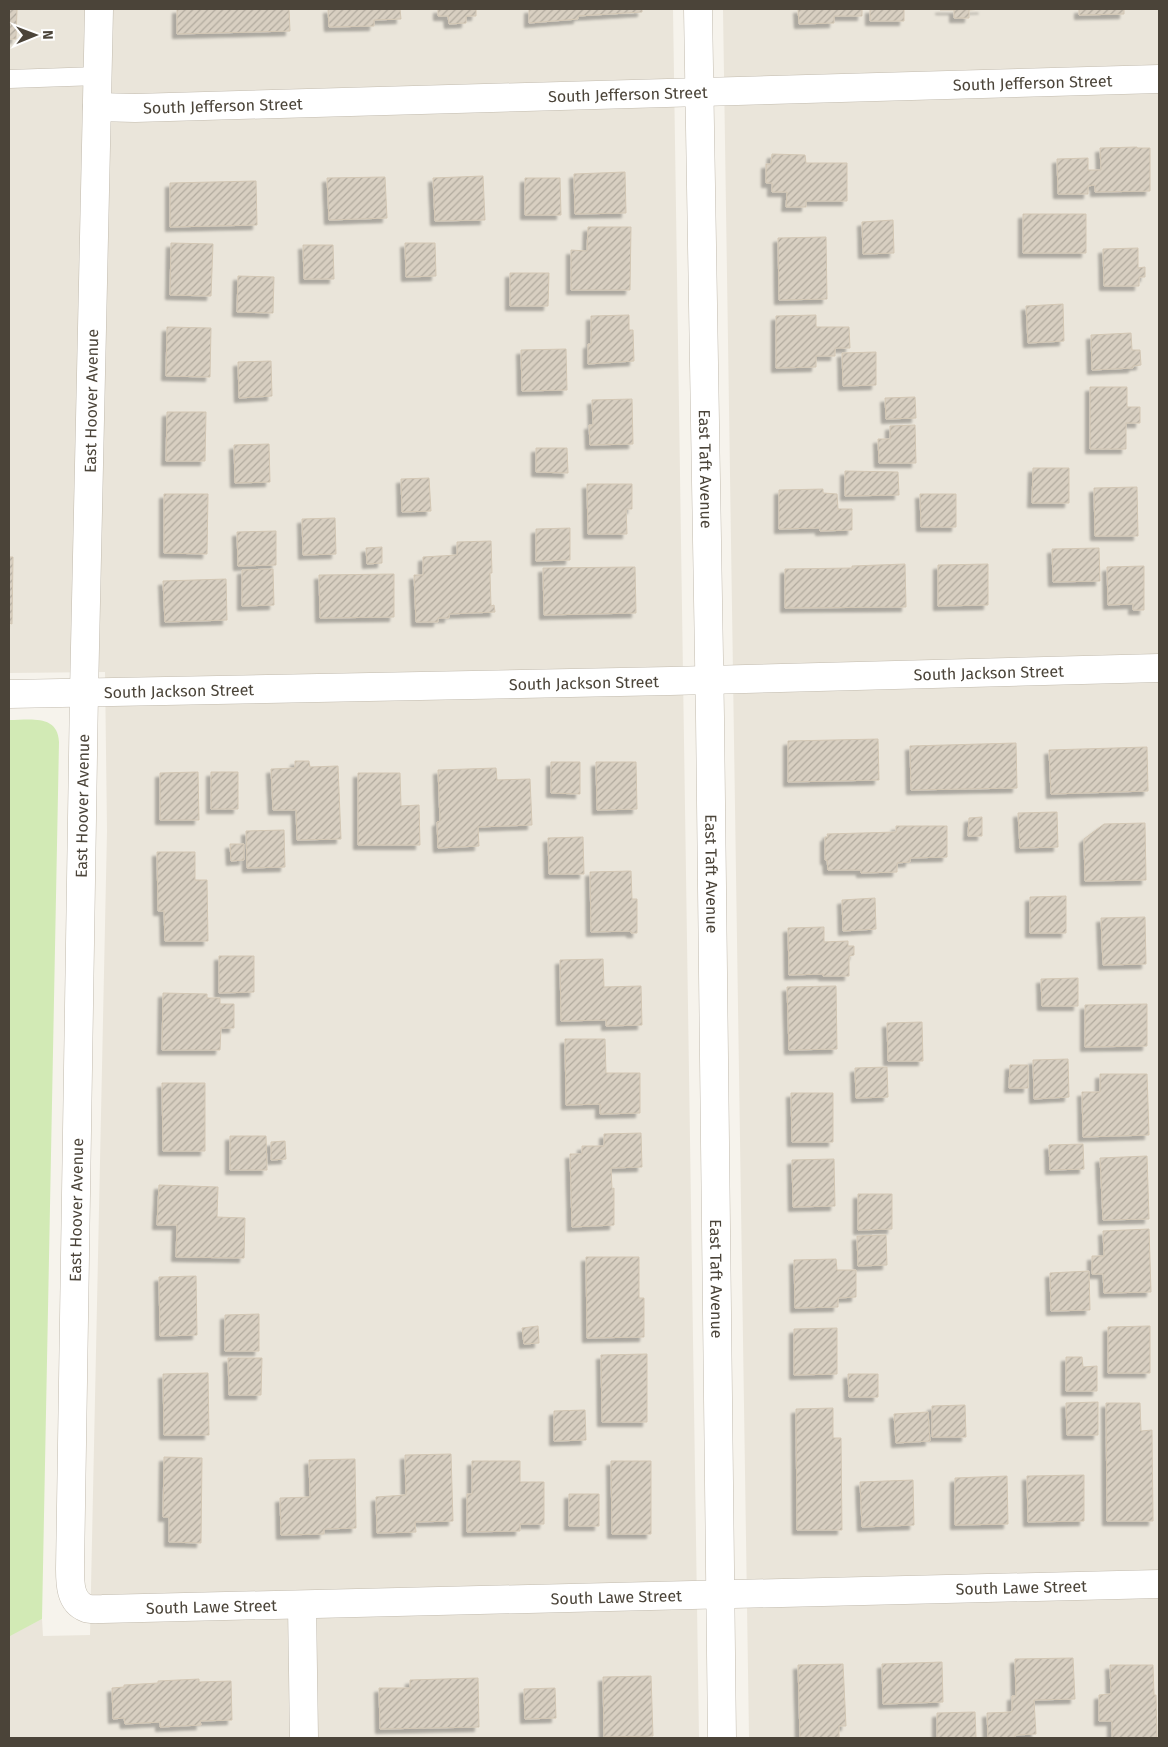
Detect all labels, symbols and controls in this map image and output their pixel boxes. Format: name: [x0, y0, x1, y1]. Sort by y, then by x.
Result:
north arrow: [10, 10, 60, 60]
text: N: [39, 30, 56, 40]
street label: South Jefferson Street: [953, 71, 1113, 95]
street label: South Jefferson Street: [548, 83, 708, 106]
street label: South Jefferson Street: [143, 94, 303, 118]
street label: East Hoover Avenue: [81, 329, 102, 473]
street label: East Taft Avenue: [695, 409, 716, 529]
street label: South Jackson Street: [913, 662, 1064, 685]
street label: South Jackson Street: [509, 672, 659, 694]
street label: South Jackson Street: [104, 680, 254, 702]
street label: East Hoover Avenue: [72, 734, 93, 878]
street label: East Taft Avenue: [701, 814, 722, 934]
street label: East Hoover Avenue: [66, 1138, 87, 1282]
street label: East Taft Avenue: [706, 1219, 726, 1339]
street label: South Lawe Street: [955, 1577, 1087, 1599]
street label: South Lawe Street: [551, 1586, 682, 1608]
street label: South Lawe Street: [146, 1596, 277, 1618]

